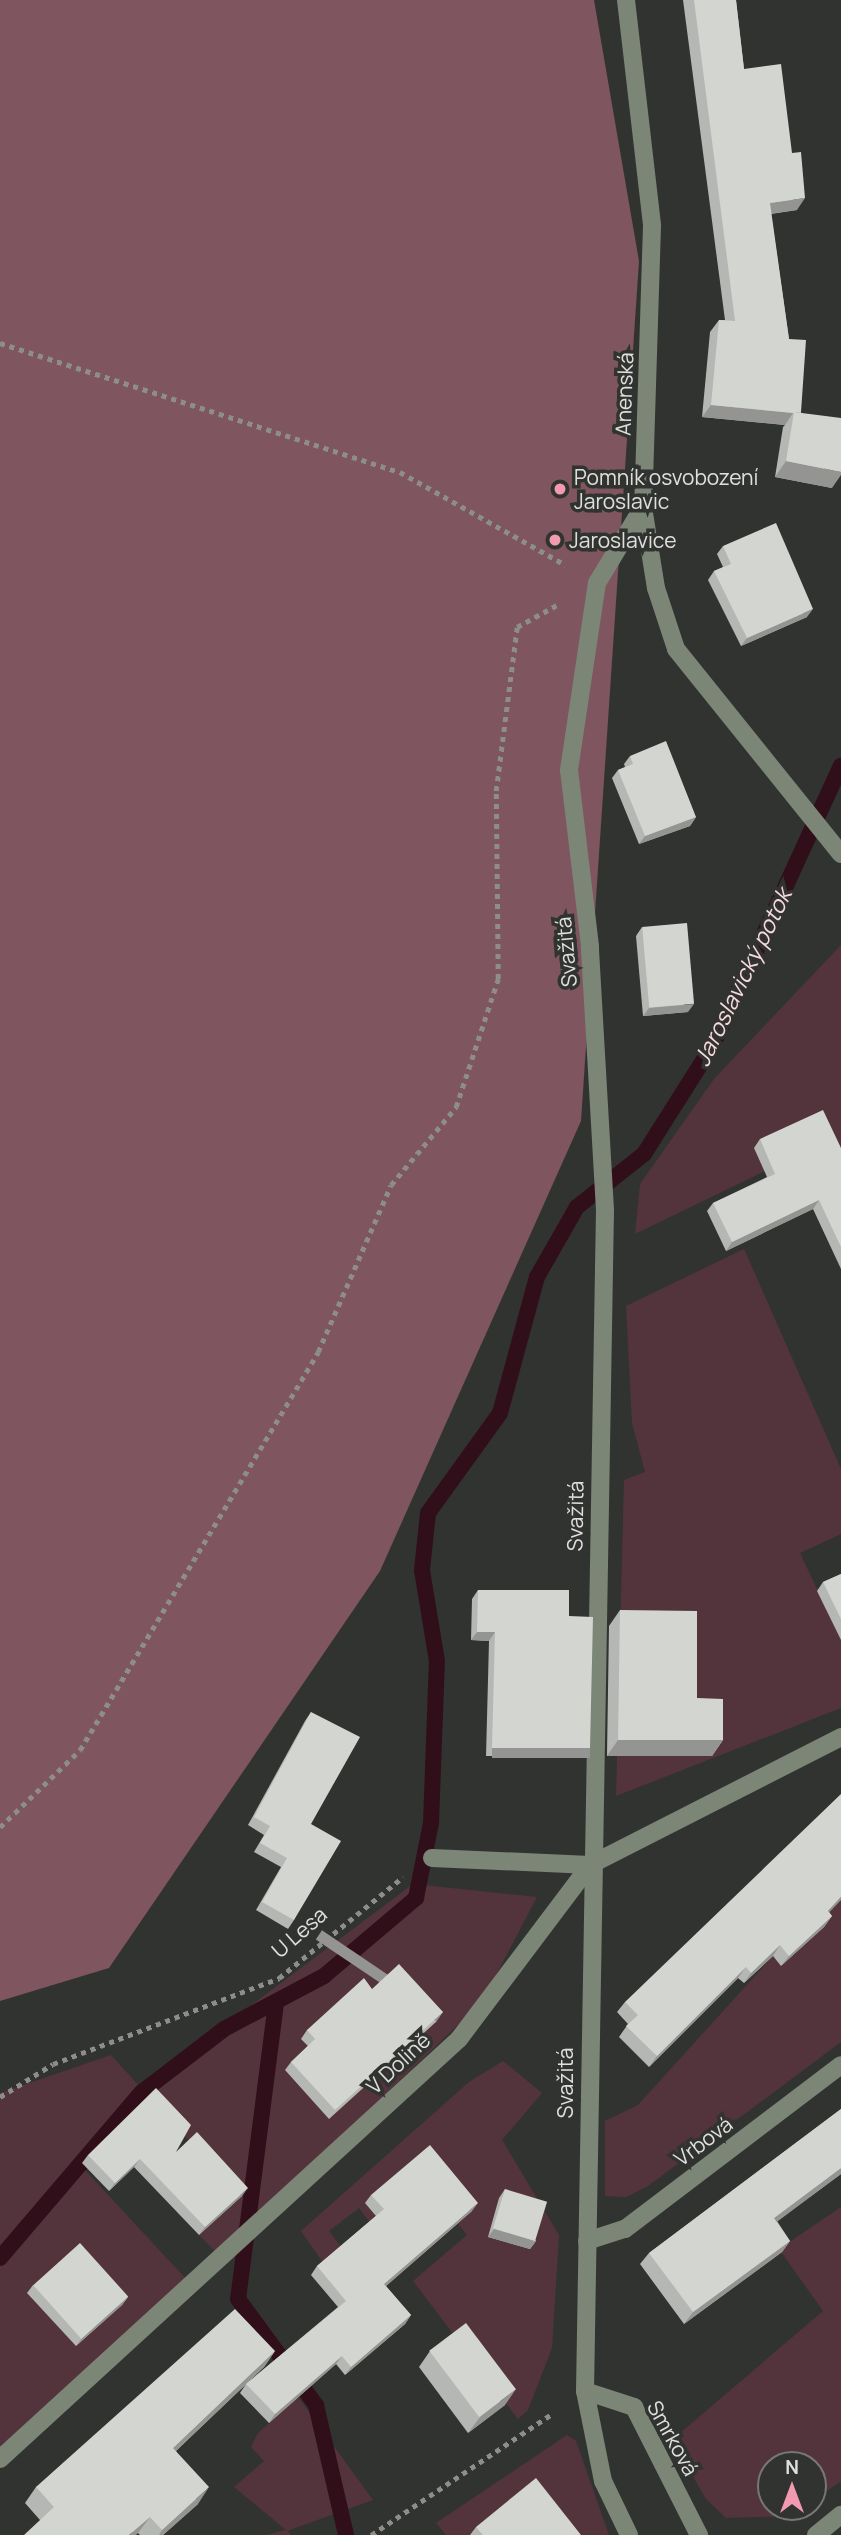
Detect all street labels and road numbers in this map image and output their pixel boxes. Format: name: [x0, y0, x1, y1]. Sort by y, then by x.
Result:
street label: Anenská: [610, 352, 638, 436]
street label: Svažitá: [550, 916, 582, 988]
street label: Svažitá: [562, 1480, 588, 1552]
street label: U Lesa: [266, 1901, 332, 1963]
street label: V Dolině: [361, 2027, 435, 2099]
street label: Svažitá: [552, 2048, 578, 2118]
street label: Vrbová: [669, 2111, 737, 2171]
street label: Smrková: [642, 2396, 704, 2480]

